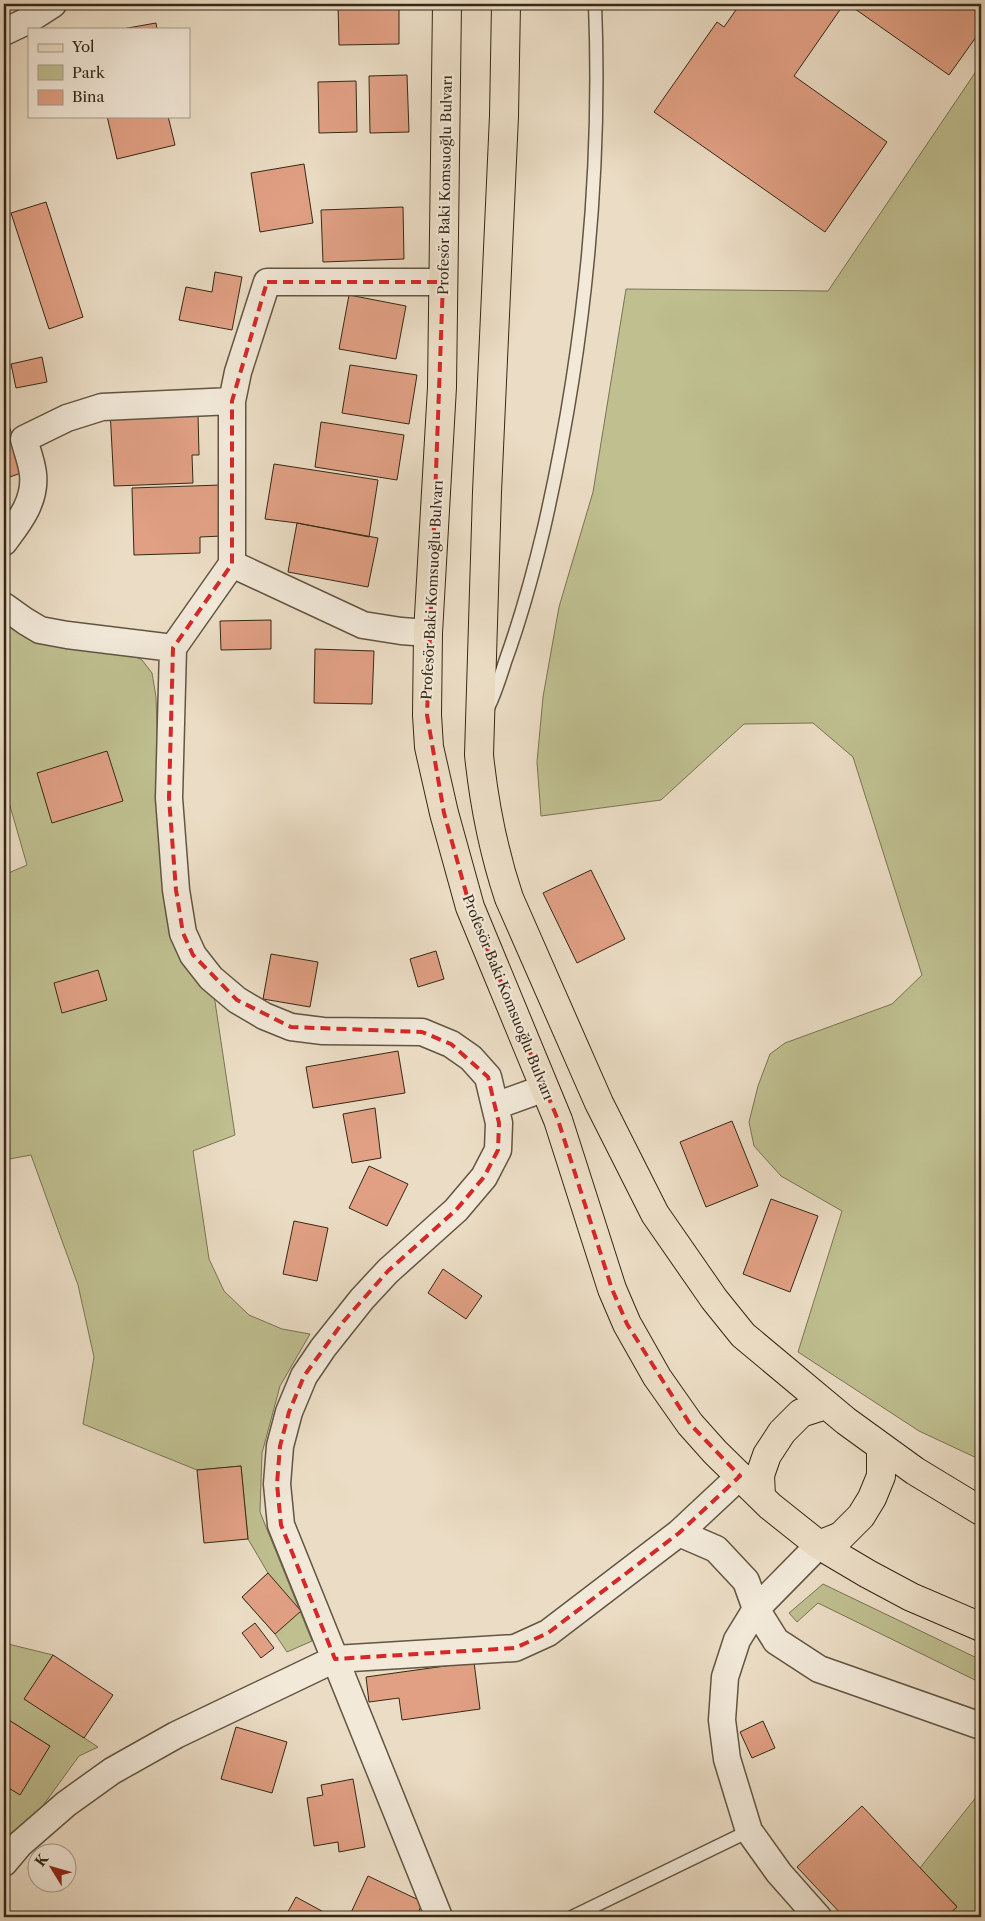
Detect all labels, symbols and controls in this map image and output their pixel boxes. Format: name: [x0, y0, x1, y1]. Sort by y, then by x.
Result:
legend: [28, 28, 190, 118]
text: Yol: [71, 37, 95, 56]
text: Park: [72, 63, 106, 82]
street label: Profesör Baki Komsuoğlu Bulvarı: [434, 75, 456, 295]
text: Bina: [72, 87, 104, 106]
street label: Profesör Baki Komsuoğlu Bulvarı: [417, 480, 447, 700]
street label: Profesör Baki Komsuoğlu Bulvarı: [459, 892, 557, 1102]
north arrow: [28, 1844, 78, 1894]
text: K: [31, 1850, 53, 1870]

